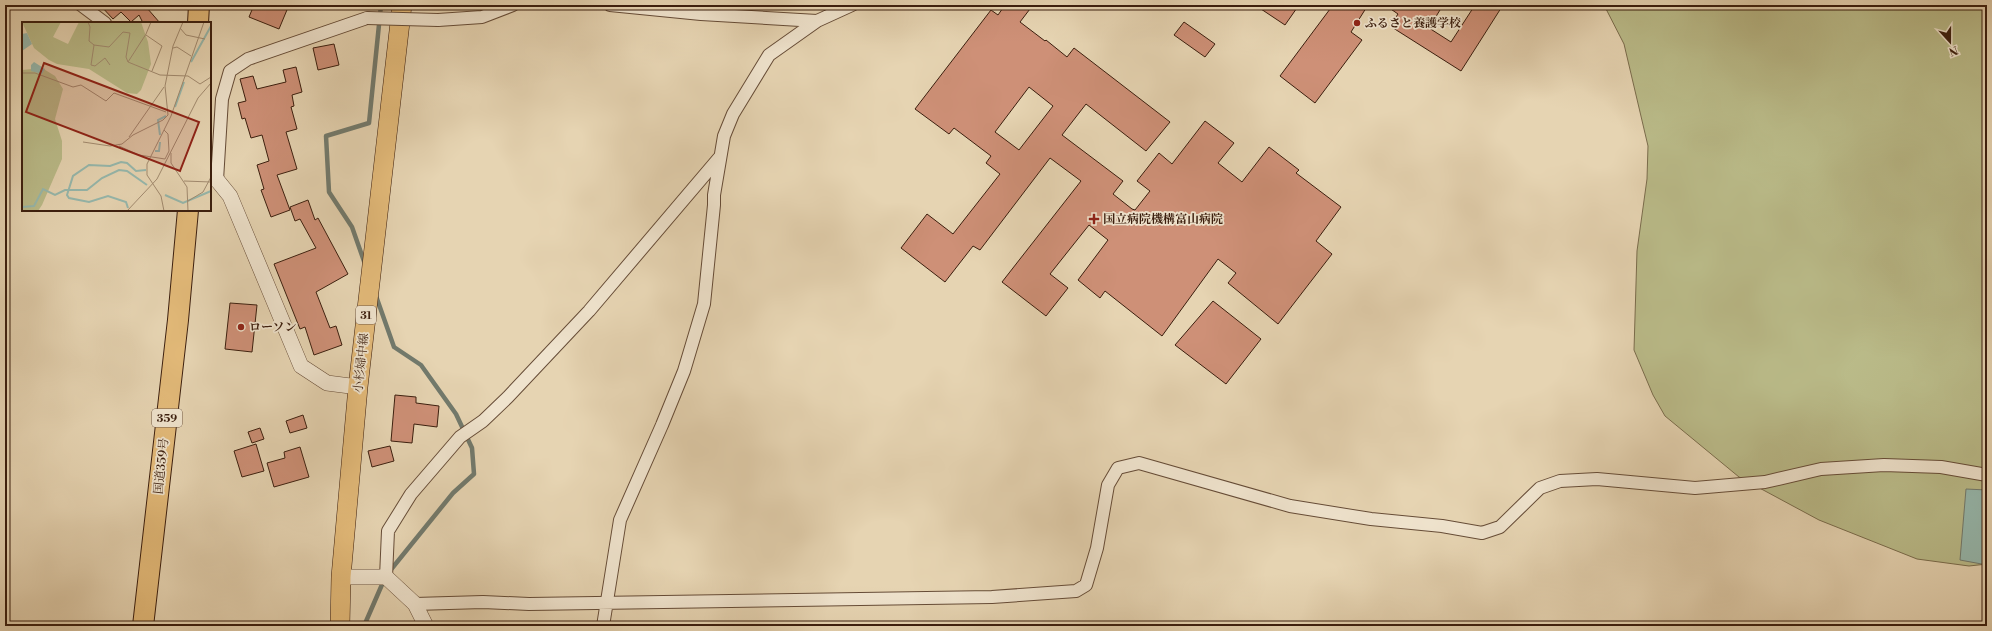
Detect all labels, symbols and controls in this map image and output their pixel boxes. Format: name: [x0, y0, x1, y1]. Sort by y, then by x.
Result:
place label: ふるさと養護学校: [1365, 16, 1461, 31]
marker: ふるさと養護学校: [1352, 18, 1362, 28]
inset map: [22, 22, 211, 211]
north arrow: [1930, 22, 1970, 62]
text: N: [1946, 42, 1960, 59]
place label: 国立病院機構富山病院: [1103, 212, 1223, 227]
marker: 国立病院機構富山病院: [1088, 213, 1100, 225]
road number: 31: [356, 306, 376, 324]
place label: ローソン: [249, 320, 297, 335]
marker: ローソン: [236, 322, 246, 332]
street label: 小杉婦中線: [351, 332, 372, 394]
road number: 359: [152, 409, 182, 427]
street label: 国道359号: [151, 437, 172, 495]

